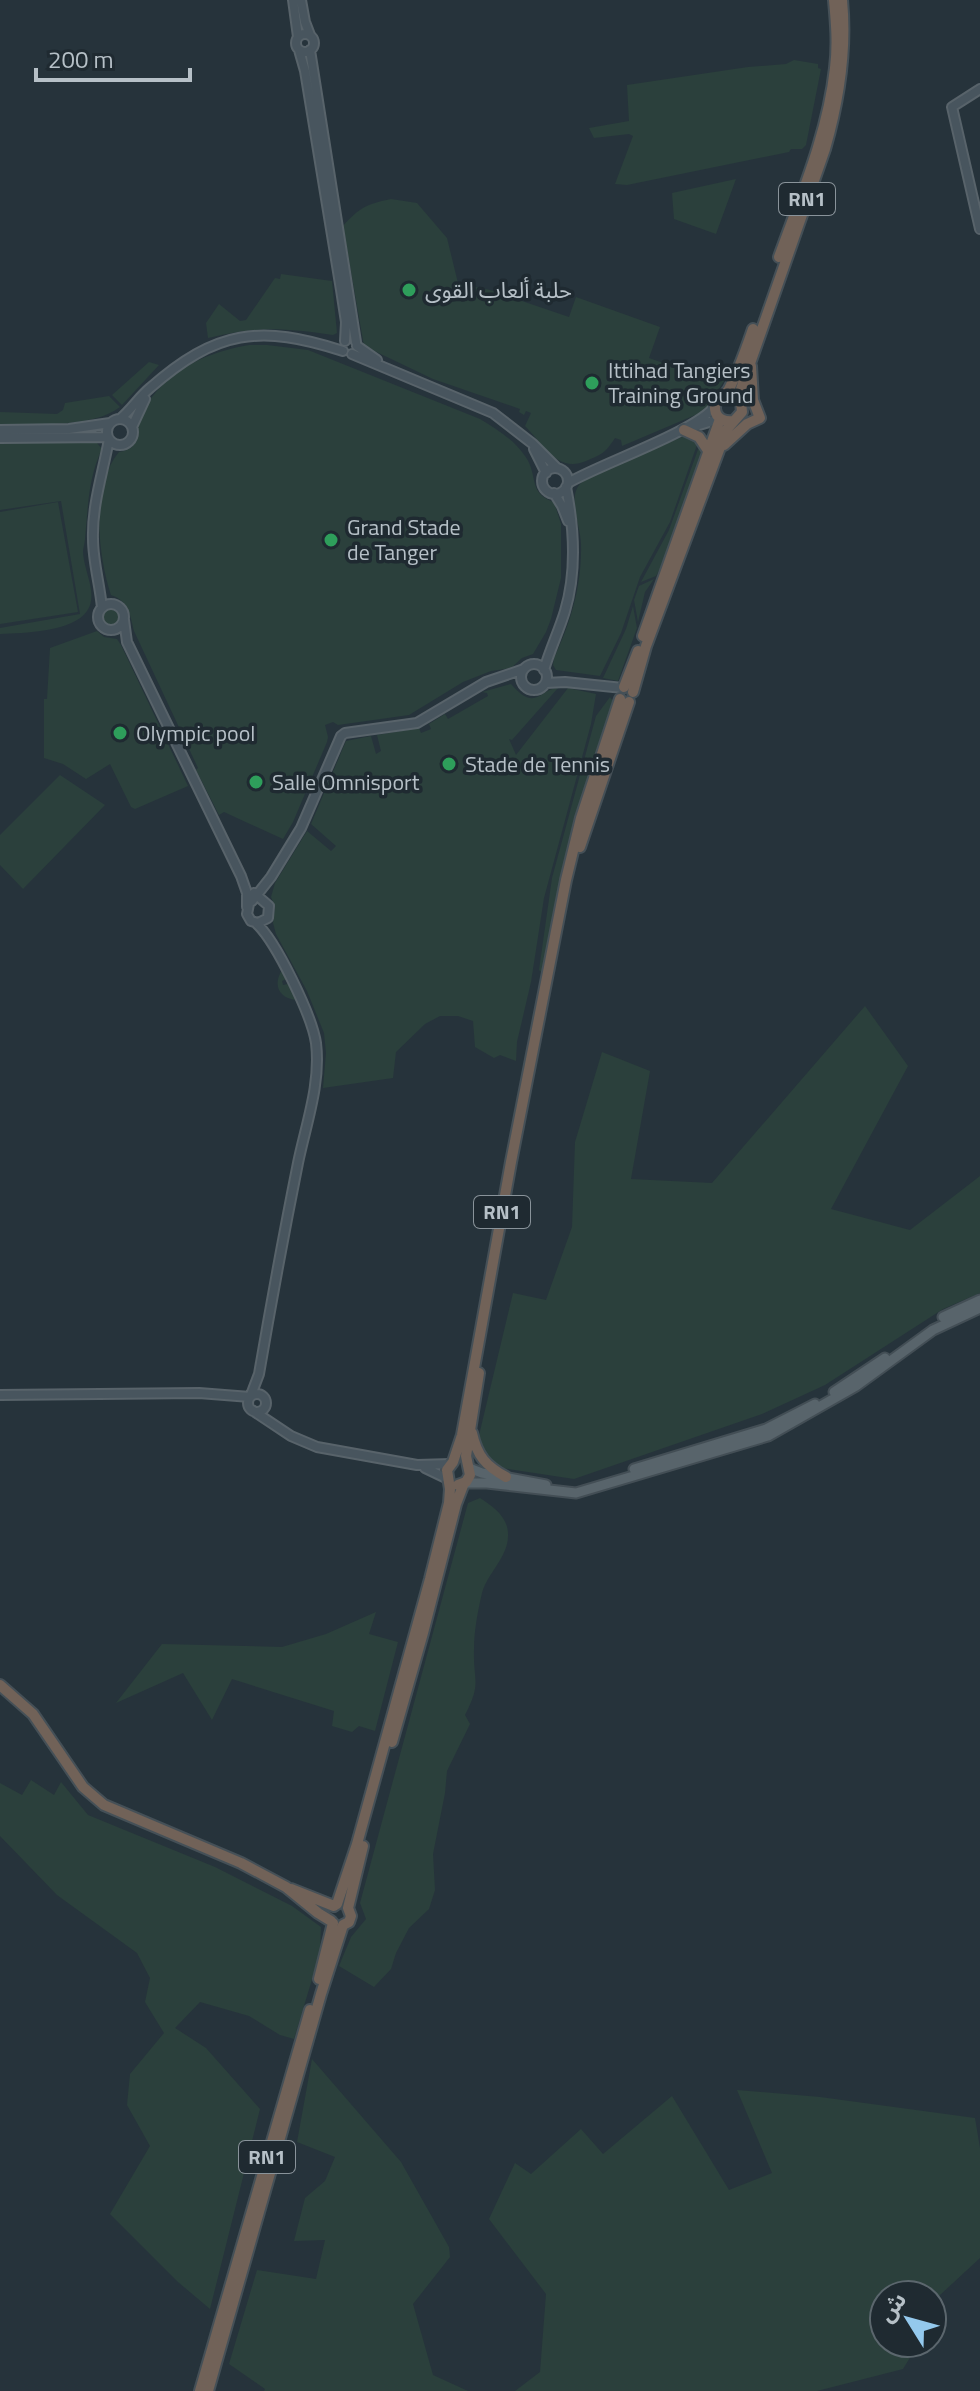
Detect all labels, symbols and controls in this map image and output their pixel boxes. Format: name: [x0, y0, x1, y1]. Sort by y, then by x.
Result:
scale bar: [36, 32, 190, 82]
text: 200 m: [48, 41, 114, 77]
road number: RN1: [779, 183, 835, 215]
place label: حلبة ألعاب القوى: [425, 273, 572, 307]
marker: حلبة ألعاب القوى: [400, 281, 418, 299]
place label: Ittihad Tangiers Training Ground: [608, 353, 753, 412]
marker: Ittihad Tangiers Training Ground: [583, 374, 601, 392]
place label: Grand Stade de Tanger: [347, 510, 461, 569]
marker: Grand Stade de Tanger: [322, 531, 340, 549]
place label: Olympic pool: [136, 716, 255, 750]
marker: Olympic pool: [111, 724, 129, 742]
place label: Stade de Tennis: [465, 747, 610, 781]
marker: Stade de Tennis: [440, 755, 458, 773]
place label: Salle Omnisport: [272, 765, 420, 799]
marker: Salle Omnisport: [247, 773, 265, 791]
road number: RN1: [474, 1196, 530, 1228]
road number: RN1: [239, 2141, 295, 2173]
north arrow: [868, 2279, 948, 2359]
text: ش: [869, 2285, 915, 2329]

